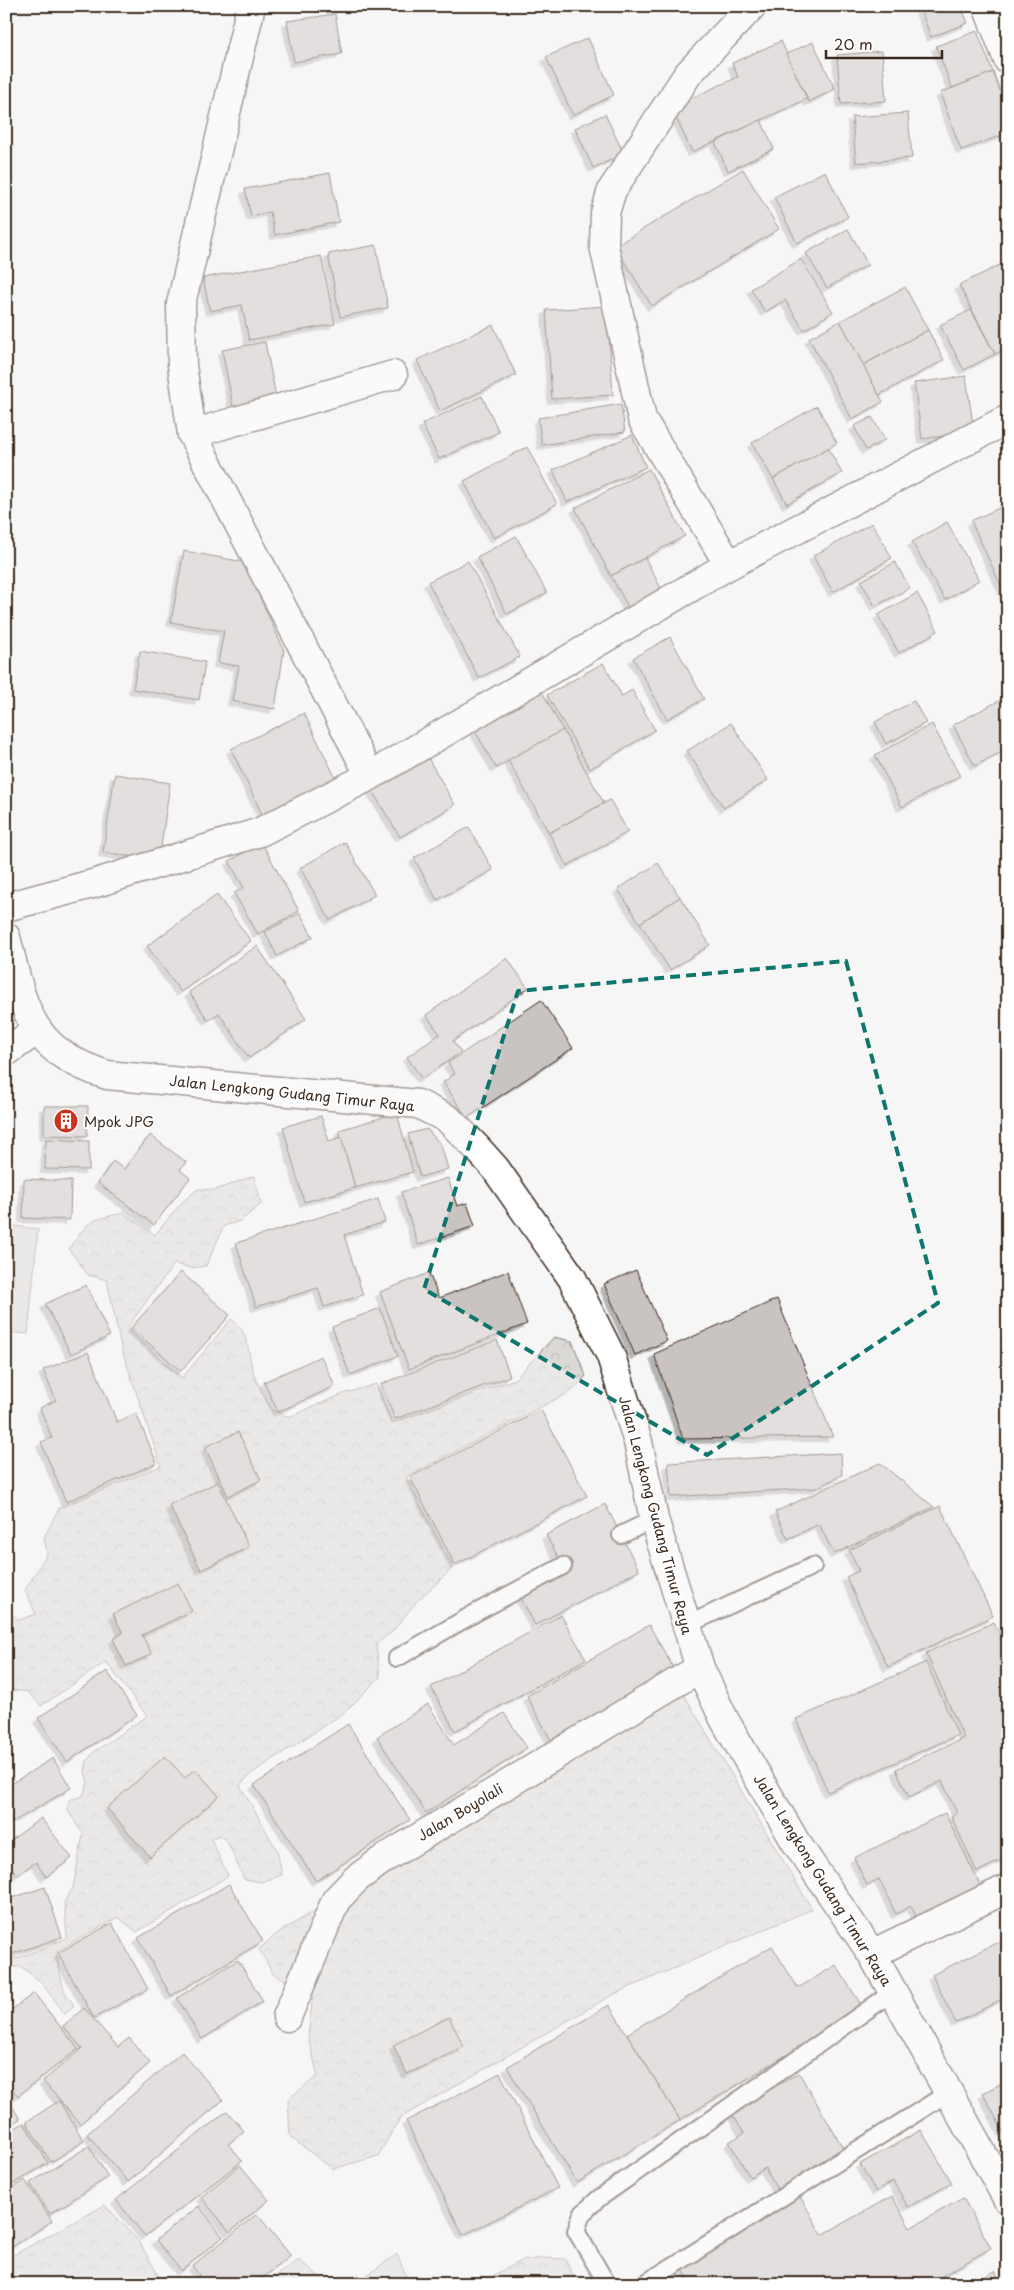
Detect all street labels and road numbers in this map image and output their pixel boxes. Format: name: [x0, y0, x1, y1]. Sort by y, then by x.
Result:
street label: Jalan Lengkong Gudang Timur Raya: [168, 1070, 416, 1116]
street label: Jalan Lengkong Gudang Timur Raya: [614, 1393, 698, 1637]
street label: Jalan Lengkong Gudang Timur Raya: [749, 1770, 897, 1990]
street label: Jalan Boyolali: [413, 1778, 507, 1846]

